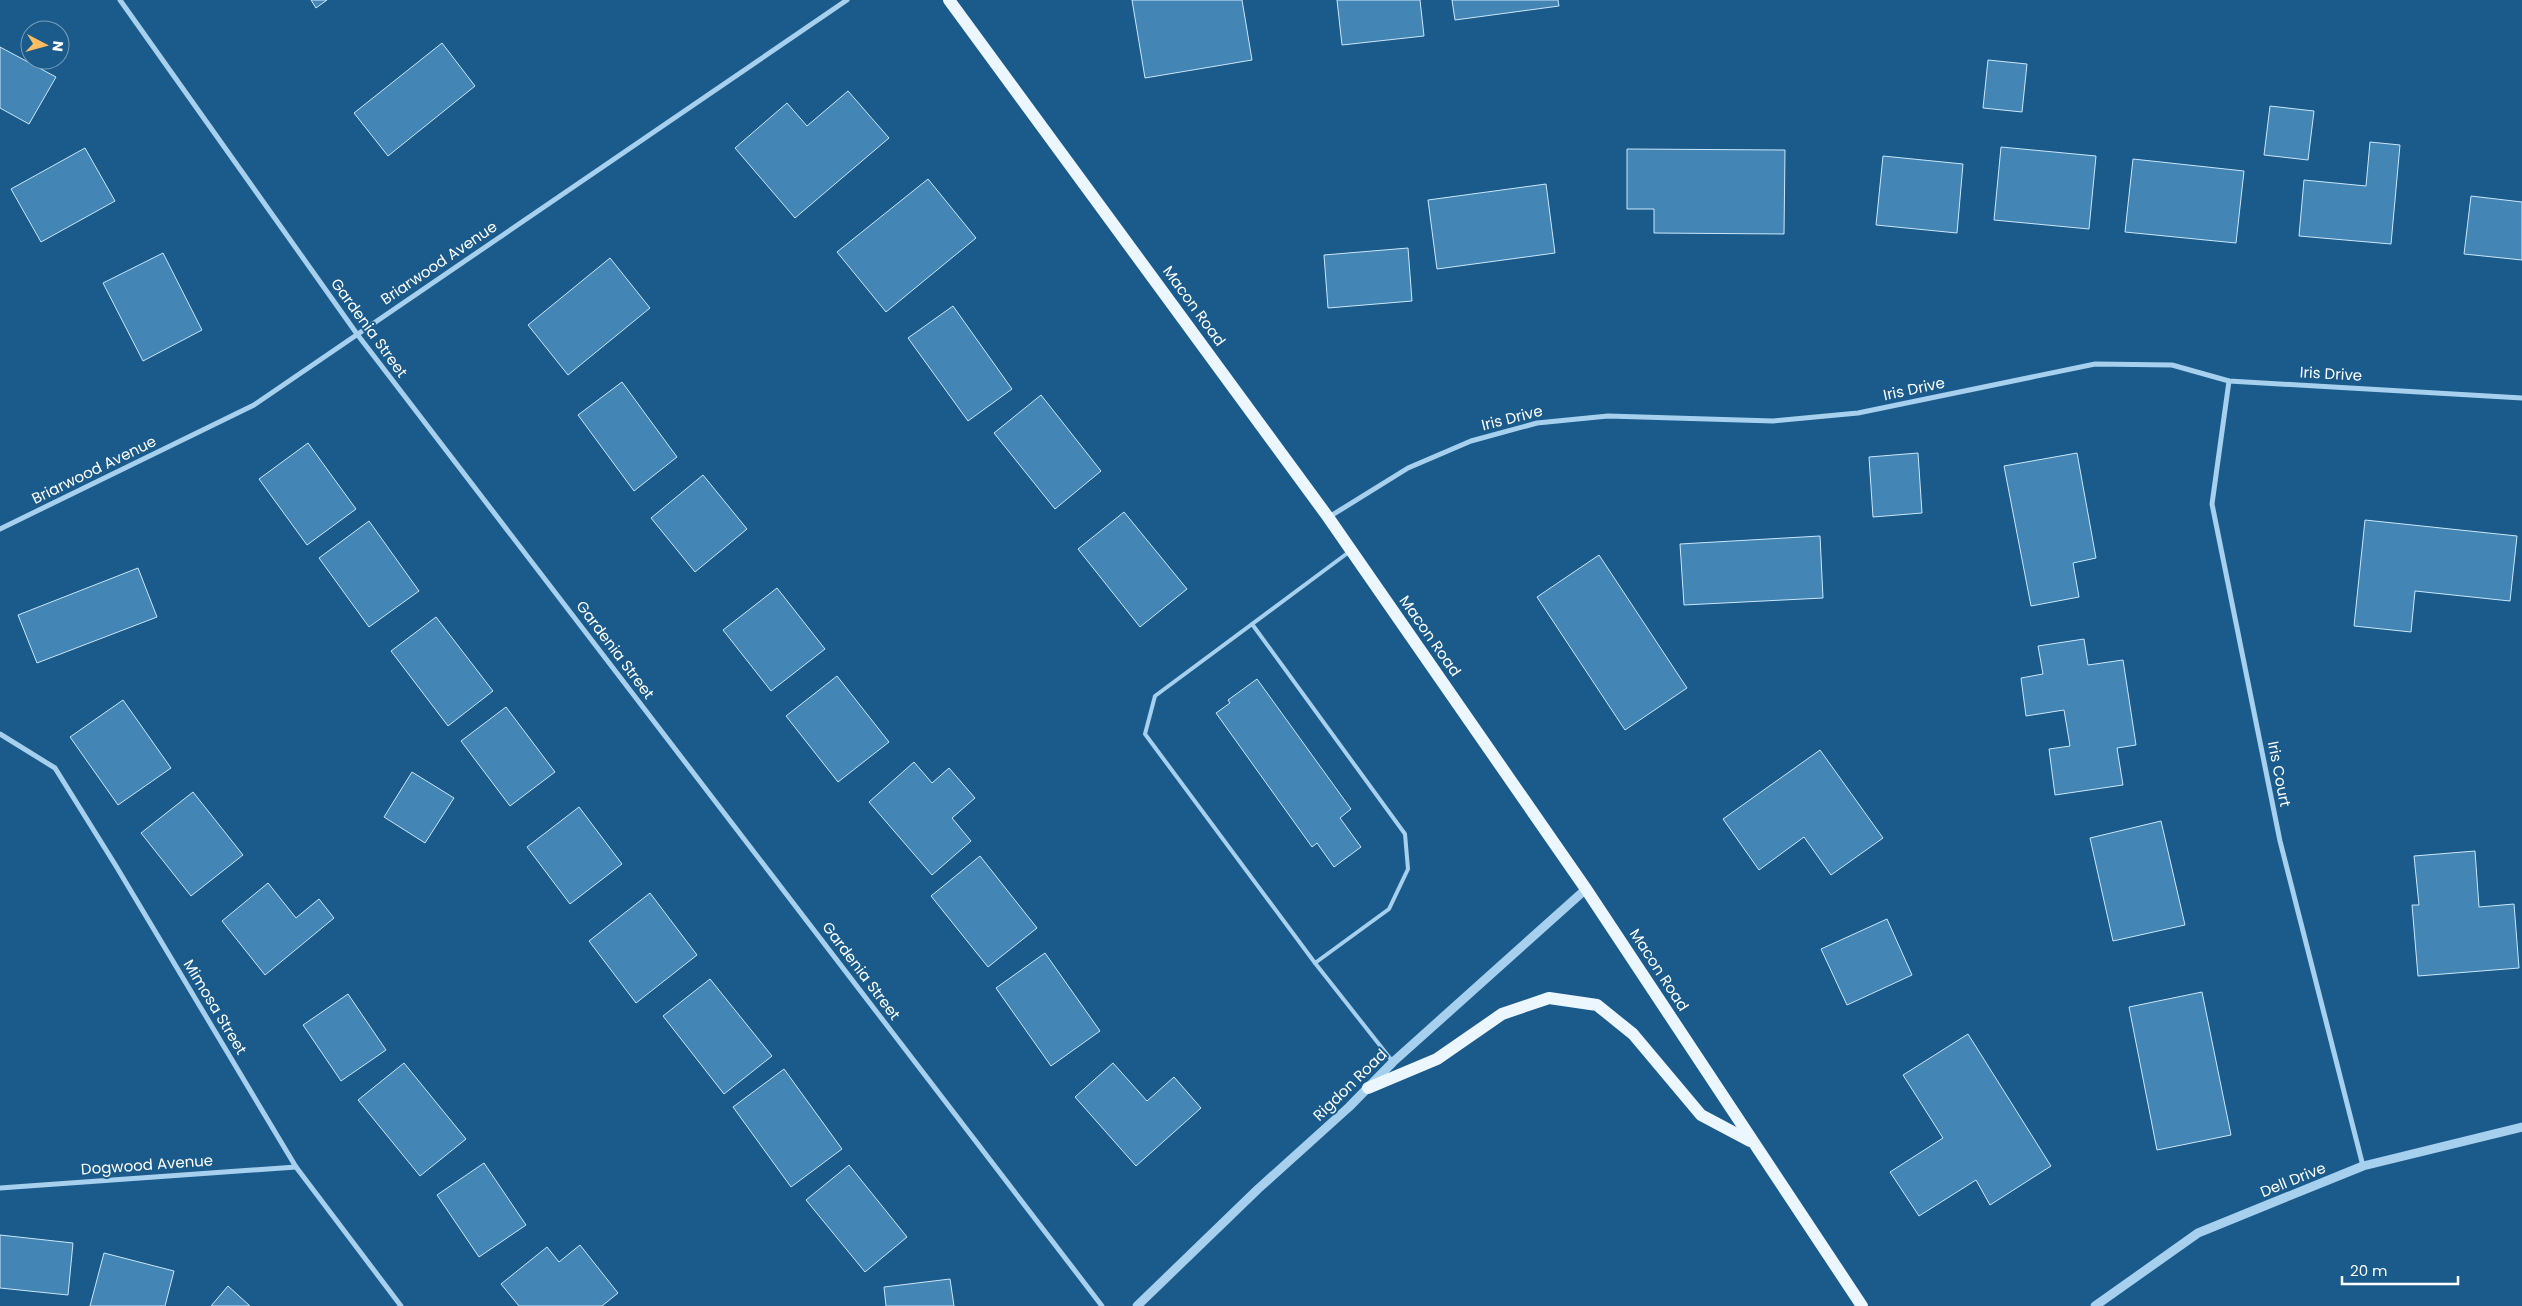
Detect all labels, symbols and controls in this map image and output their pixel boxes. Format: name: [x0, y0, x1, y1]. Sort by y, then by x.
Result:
north arrow: [20, 20, 70, 70]
text: N: [47, 40, 68, 53]
street label: Briarwood Avenue: [376, 216, 501, 309]
street label: Macon Road: [1158, 261, 1231, 350]
street label: Gardenia Street: [326, 274, 413, 382]
street label: Iris Drive: [2299, 361, 2363, 386]
street label: Iris Drive: [1881, 372, 1947, 405]
street label: Iris Drive: [1479, 400, 1545, 435]
street label: Briarwood Avenue: [28, 430, 160, 509]
street label: Macon Road: [1395, 591, 1466, 680]
street label: Gardenia Street: [571, 596, 659, 703]
street label: Iris Court: [2263, 739, 2296, 809]
street label: Gardenia Street: [817, 917, 905, 1024]
street label: Macon Road: [1625, 924, 1694, 1015]
street label: Mimosa Street: [179, 955, 252, 1058]
street label: Rigdon Road: [1308, 1044, 1391, 1125]
street label: Dogwood Avenue: [80, 1149, 214, 1180]
street label: Dell Drive: [2257, 1157, 2329, 1202]
scale bar: [2342, 1254, 2458, 1286]
text: 20 m: [2350, 1260, 2388, 1281]

